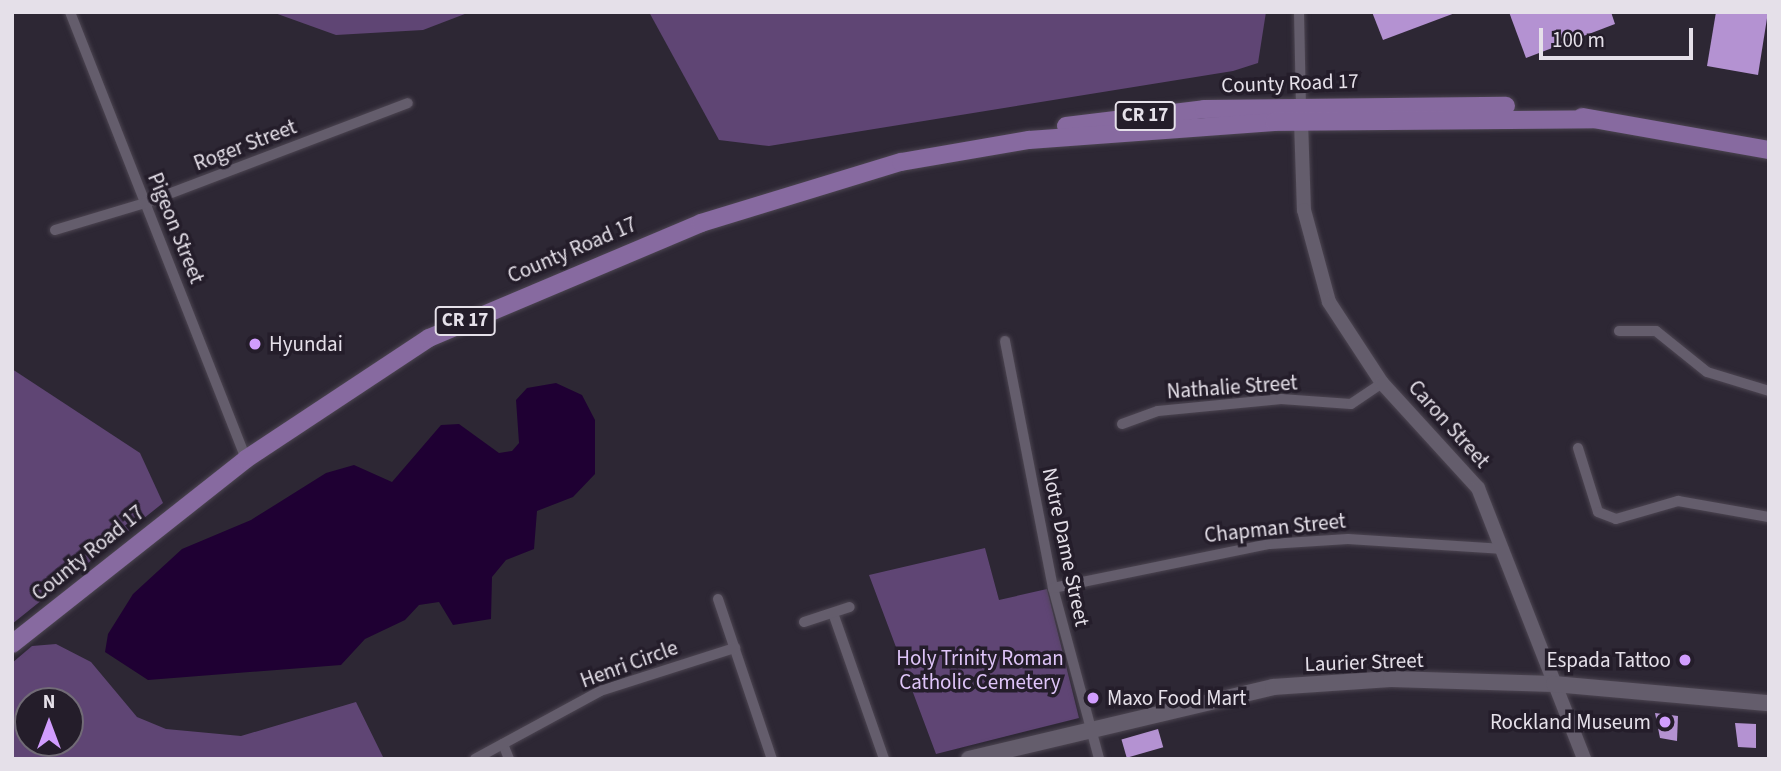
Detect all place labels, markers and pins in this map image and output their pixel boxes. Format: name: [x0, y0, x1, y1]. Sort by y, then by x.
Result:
place label: Hyundai: [269, 331, 343, 357]
marker: Hyundai: [247, 336, 263, 352]
place label: Espada Tattoo: [1546, 647, 1671, 673]
marker: Espada Tattoo: [1677, 652, 1693, 668]
place label: Maxo Food Mart: [1107, 685, 1246, 711]
marker: Maxo Food Mart: [1085, 690, 1101, 706]
place label: Rockland Museum: [1490, 709, 1651, 735]
marker: Rockland Museum: [1657, 714, 1673, 730]

